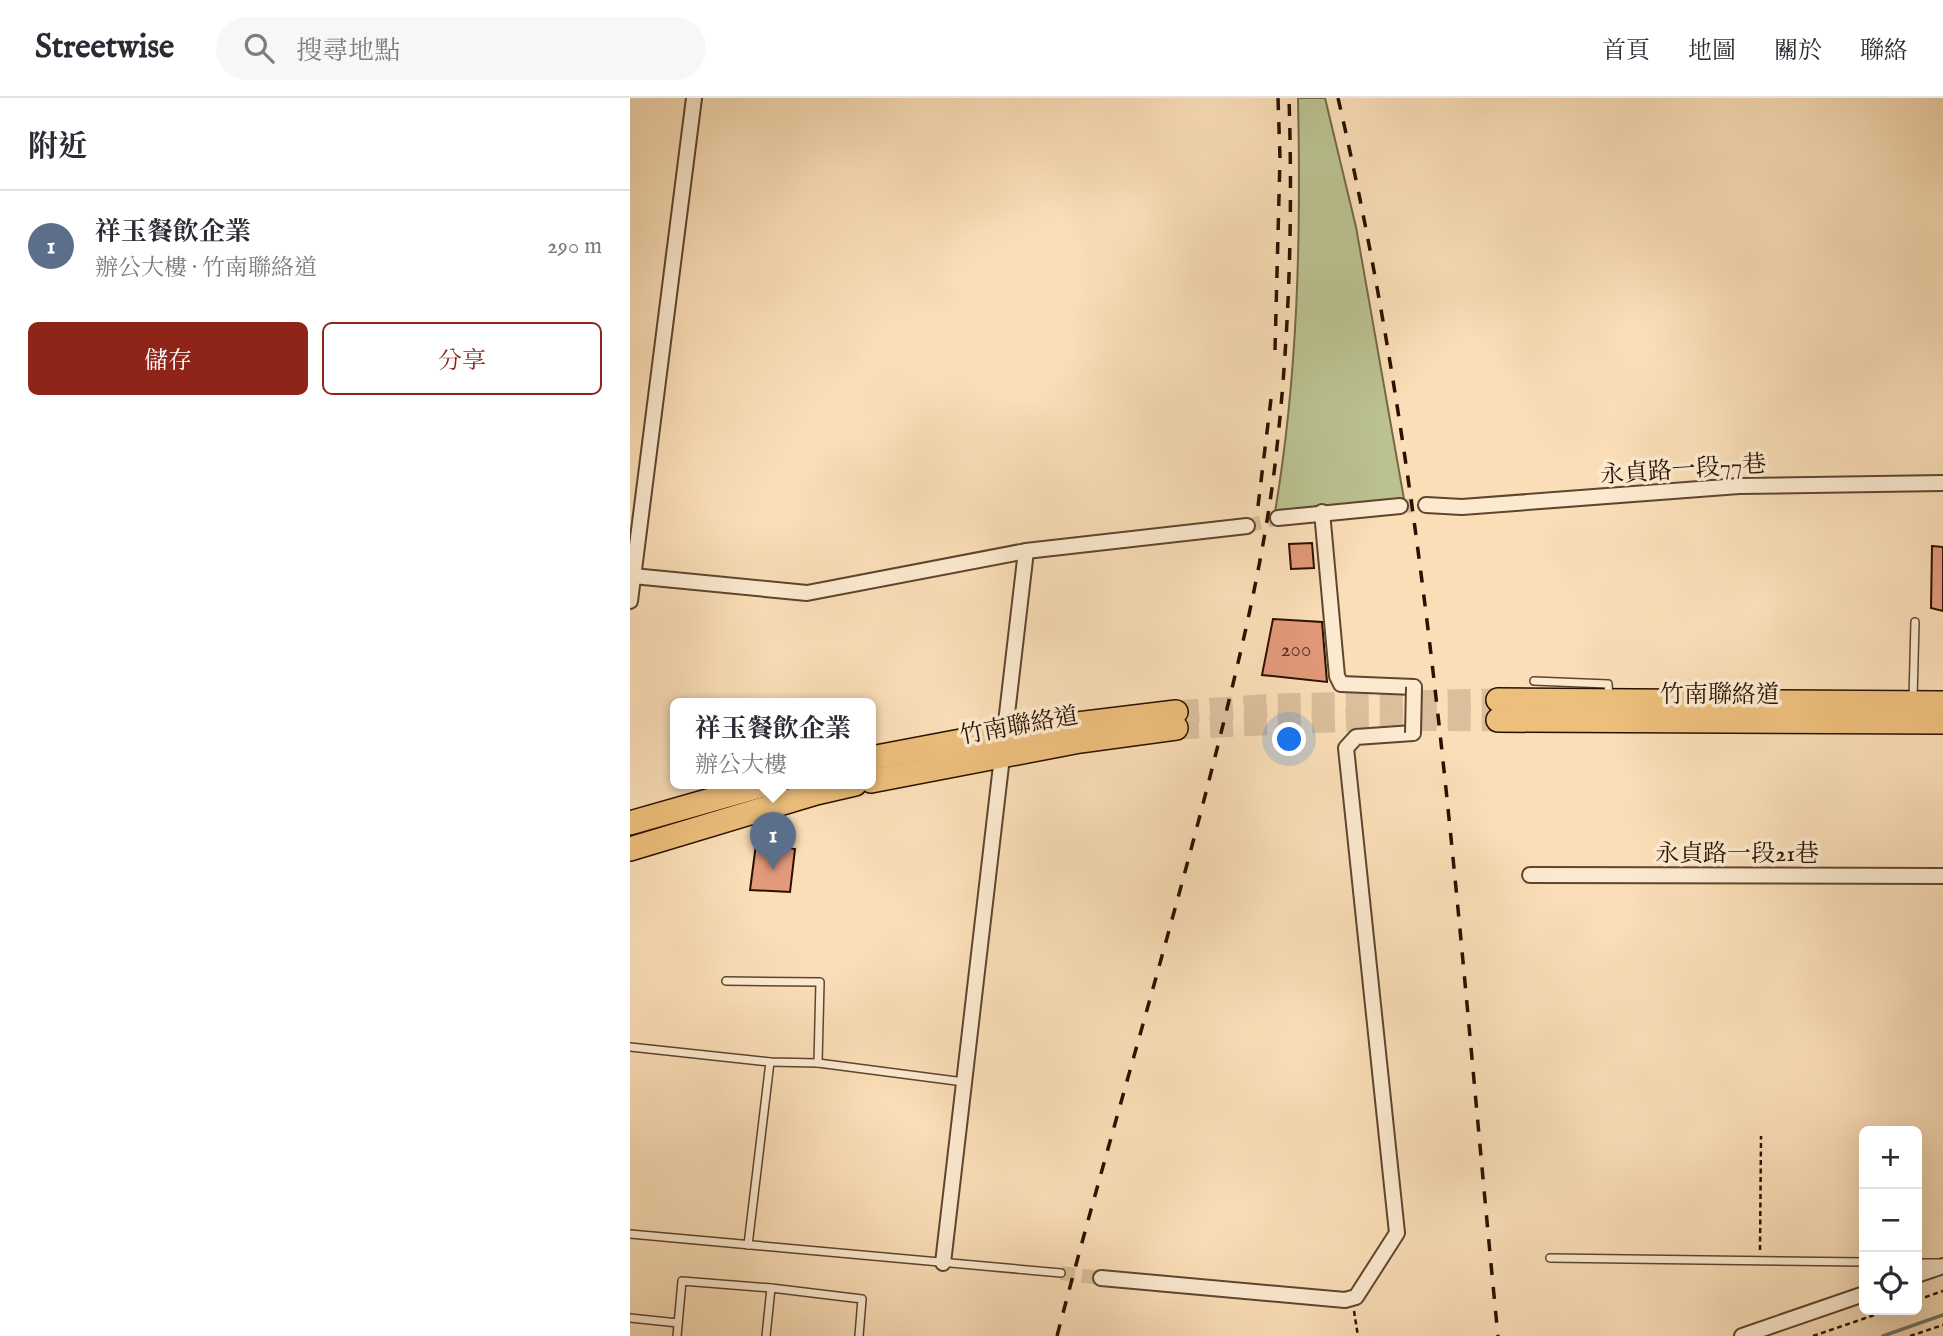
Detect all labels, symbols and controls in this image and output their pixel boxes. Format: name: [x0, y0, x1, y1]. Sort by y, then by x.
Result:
search box: [216, 17, 706, 80]
text: Streetwise: [35, 27, 174, 69]
icon: search: [240, 29, 278, 67]
text: 搜尋地點: [296, 35, 400, 68]
text: 首頁: [1602, 36, 1650, 67]
text: 地圖: [1688, 36, 1736, 67]
text: 關於: [1774, 36, 1822, 67]
text: 聯絡: [1860, 36, 1908, 67]
text: 附近: [28, 129, 88, 167]
text: 祥玉餐飲企業: [95, 216, 251, 249]
text: 1: [47, 232, 55, 261]
text: 290 m: [547, 232, 602, 261]
text: 辦公大樓 · 竹南聯絡道: [95, 254, 317, 283]
button: 儲存: [28, 322, 308, 395]
button: 分享: [322, 322, 602, 395]
street label: 永貞路一段77巷: [1599, 449, 1767, 492]
house number: 200: [1281, 637, 1311, 664]
street label: 竹南聯絡道: [1660, 680, 1780, 711]
popup: [670, 698, 876, 789]
street label: 竹南聯絡道: [957, 701, 1081, 752]
text: 祥玉餐飲企業: [695, 713, 851, 746]
your location: [1272, 722, 1306, 756]
text: 辦公大樓: [695, 751, 787, 780]
pin: 1: [750, 812, 796, 870]
street label: 永貞路一段21巷: [1655, 839, 1819, 870]
map controls: [1859, 1126, 1922, 1315]
button: +: [1859, 1126, 1922, 1189]
button: −: [1859, 1189, 1922, 1252]
button: locate: [1859, 1252, 1922, 1315]

